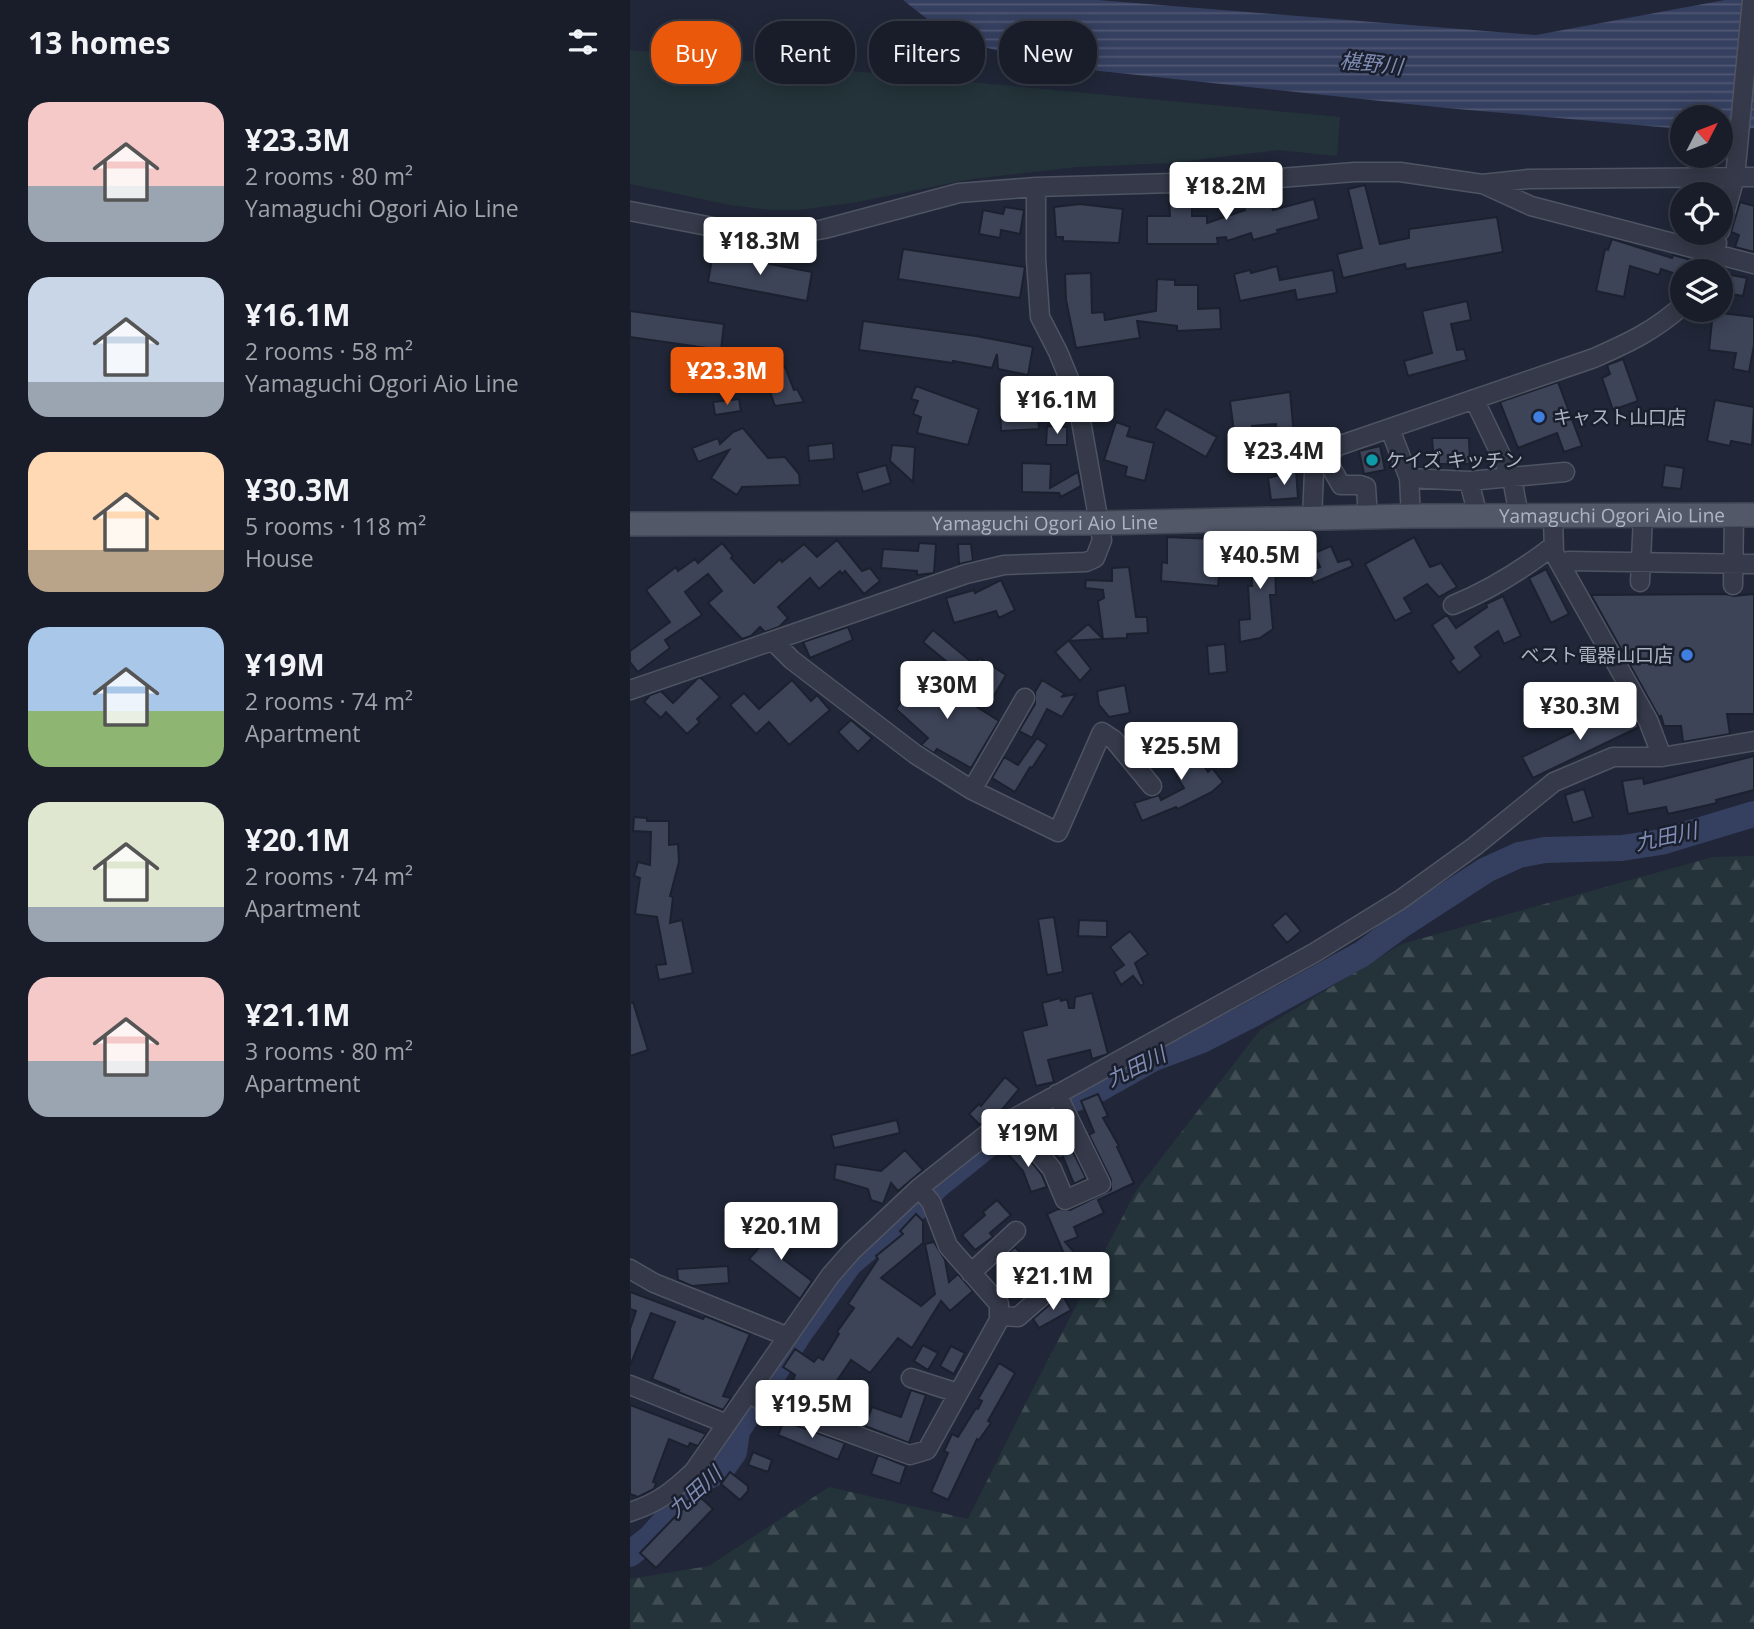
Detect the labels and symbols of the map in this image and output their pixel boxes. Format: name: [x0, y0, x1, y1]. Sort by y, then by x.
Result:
water label: 椹野川: [1338, 46, 1406, 80]
north arrow: [1670, 105, 1732, 168]
pin: ¥18.2M: [1169, 162, 1283, 222]
pin: ¥18.3M: [703, 218, 817, 277]
pin: ¥23.3M: [670, 348, 784, 407]
pin: ¥16.1M: [1000, 376, 1114, 436]
place label: キャスト山口店: [1553, 404, 1686, 430]
marker: キャスト山口店: [1531, 409, 1547, 425]
pin: ¥23.4M: [1227, 428, 1341, 487]
place label: ケイズ キッチン: [1386, 447, 1523, 473]
marker: ケイズ キッチン: [1364, 452, 1380, 468]
street label: Yamaguchi Ogori Aio Line: [1499, 502, 1725, 529]
street label: Yamaguchi Ogori Aio Line: [932, 509, 1158, 536]
pin: ¥40.5M: [1203, 532, 1317, 591]
place label: ベスト電器山口店: [1521, 642, 1673, 668]
marker: ベスト電器山口店: [1679, 647, 1695, 663]
pin: ¥30M: [906, 662, 988, 721]
pin: ¥30.3M: [1523, 682, 1637, 742]
pin: ¥25.5M: [1124, 722, 1238, 782]
water label: 九田川: [1632, 815, 1701, 856]
water label: 九田川: [1101, 1039, 1172, 1092]
pin: ¥19M: [987, 1110, 1069, 1169]
pin: ¥20.1M: [724, 1202, 838, 1262]
pin: ¥21.1M: [996, 1252, 1110, 1312]
pin: ¥19.5M: [755, 1380, 869, 1440]
water label: 九田川: [662, 1458, 729, 1523]

